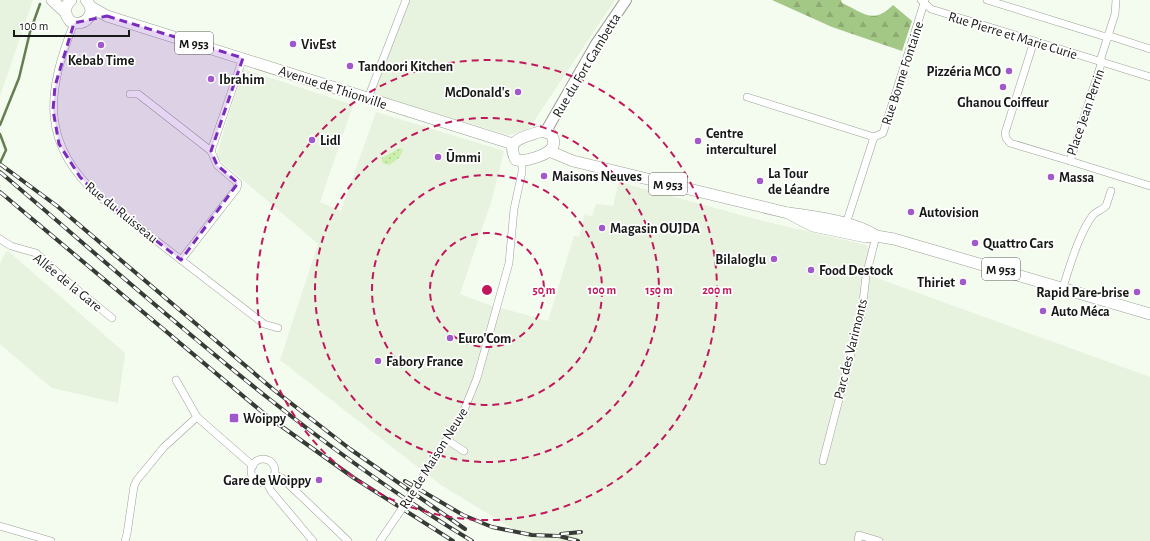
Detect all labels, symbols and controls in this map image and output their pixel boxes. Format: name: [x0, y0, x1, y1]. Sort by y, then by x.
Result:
street label: Rue Pierre et Marie Curie: [947, 10, 1079, 62]
street label: Rue du Fort Gambetta: [550, 11, 624, 120]
scale bar: [14, 12, 129, 38]
text: 100 m: [20, 20, 48, 32]
street label: Rue Bonne Fontaine: [880, 20, 926, 127]
road number: M 953: [175, 32, 213, 54]
place label: VivEst: [301, 38, 337, 52]
marker: VivEst: [288, 39, 298, 49]
marker: Kebab Time: [96, 40, 106, 50]
place label: Kebab Time: [68, 54, 135, 68]
place label: Tandoori Kitchen: [358, 60, 453, 74]
marker: Tandoori Kitchen: [345, 61, 355, 71]
street label: Avenue de Thionville: [277, 64, 389, 112]
place label: Pizzéria MCO: [926, 65, 1001, 79]
marker: Pizzéria MCO: [1004, 66, 1014, 76]
street label: Place Jean Perrin: [1065, 67, 1107, 157]
place label: Ibrahim: [219, 73, 265, 87]
marker: Ibrahim: [206, 74, 216, 84]
marker: Ghanou Coiffeur: [998, 82, 1008, 92]
place label: McDonald's: [445, 86, 510, 100]
marker: McDonald's: [513, 87, 523, 97]
place label: Ghanou Coiffeur: [957, 96, 1049, 110]
place label: Centre interculturel: [706, 127, 777, 157]
place label: Lidl: [320, 134, 341, 148]
marker: Lidl: [307, 135, 317, 145]
marker: Centre interculturel: [693, 136, 703, 146]
place label: Ūmmi: [446, 148, 481, 165]
marker: Ūmmi: [433, 152, 443, 162]
place label: La Tour de Léandre: [768, 167, 830, 197]
place label: Maisons Neuves: [552, 170, 642, 184]
marker: Maisons Neuves: [539, 171, 549, 181]
place label: Massa: [1059, 171, 1095, 185]
marker: Massa: [1046, 172, 1056, 182]
road number: M 953: [649, 173, 687, 195]
marker: La Tour de Léandre: [755, 176, 765, 186]
street label: Rue du Ruisseau: [83, 179, 160, 246]
place label: Autovision: [919, 206, 979, 220]
marker: Autovision: [906, 207, 916, 217]
place label: Magasin OUJDA: [610, 222, 700, 236]
marker: Magasin OUJDA: [597, 223, 607, 233]
place label: Quattro Cars: [983, 237, 1054, 251]
marker: Quattro Cars: [970, 238, 980, 248]
street label: Allée de la Gare: [30, 251, 104, 315]
place label: Bilaloglu: [715, 253, 767, 267]
marker: Bilaloglu: [769, 254, 779, 264]
road number: M 953: [982, 258, 1020, 280]
place label: Food Destock: [819, 264, 893, 278]
marker: Food Destock: [806, 265, 816, 275]
place label: Thiriet: [917, 276, 955, 290]
marker: Thiriet: [958, 277, 968, 287]
centre of rings: [480, 283, 494, 297]
text: 50 m: [533, 284, 556, 296]
text: 100 m: [588, 284, 616, 296]
text: 150 m: [645, 284, 673, 296]
text: 200 m: [702, 284, 732, 296]
place label: Rapid Pare-brise: [1036, 286, 1129, 300]
marker: Rapid Pare-brise: [1132, 287, 1142, 297]
street label: Parc des Varimonts: [832, 298, 870, 401]
place label: Auto Méca: [1051, 305, 1110, 319]
marker: Auto Méca: [1038, 306, 1048, 316]
place label: Euro'Com: [458, 332, 511, 346]
marker: Euro'Com: [445, 333, 455, 343]
place label: Fabory France: [386, 355, 463, 369]
marker: Fabory France: [373, 356, 383, 366]
street label: Rue de Maison Neuve: [397, 405, 471, 512]
marker: Woippy: [228, 412, 240, 424]
place label: Woippy: [243, 412, 287, 426]
place label: Gare de Woippy: [223, 474, 312, 488]
marker: Gare de Woippy: [314, 475, 324, 485]

